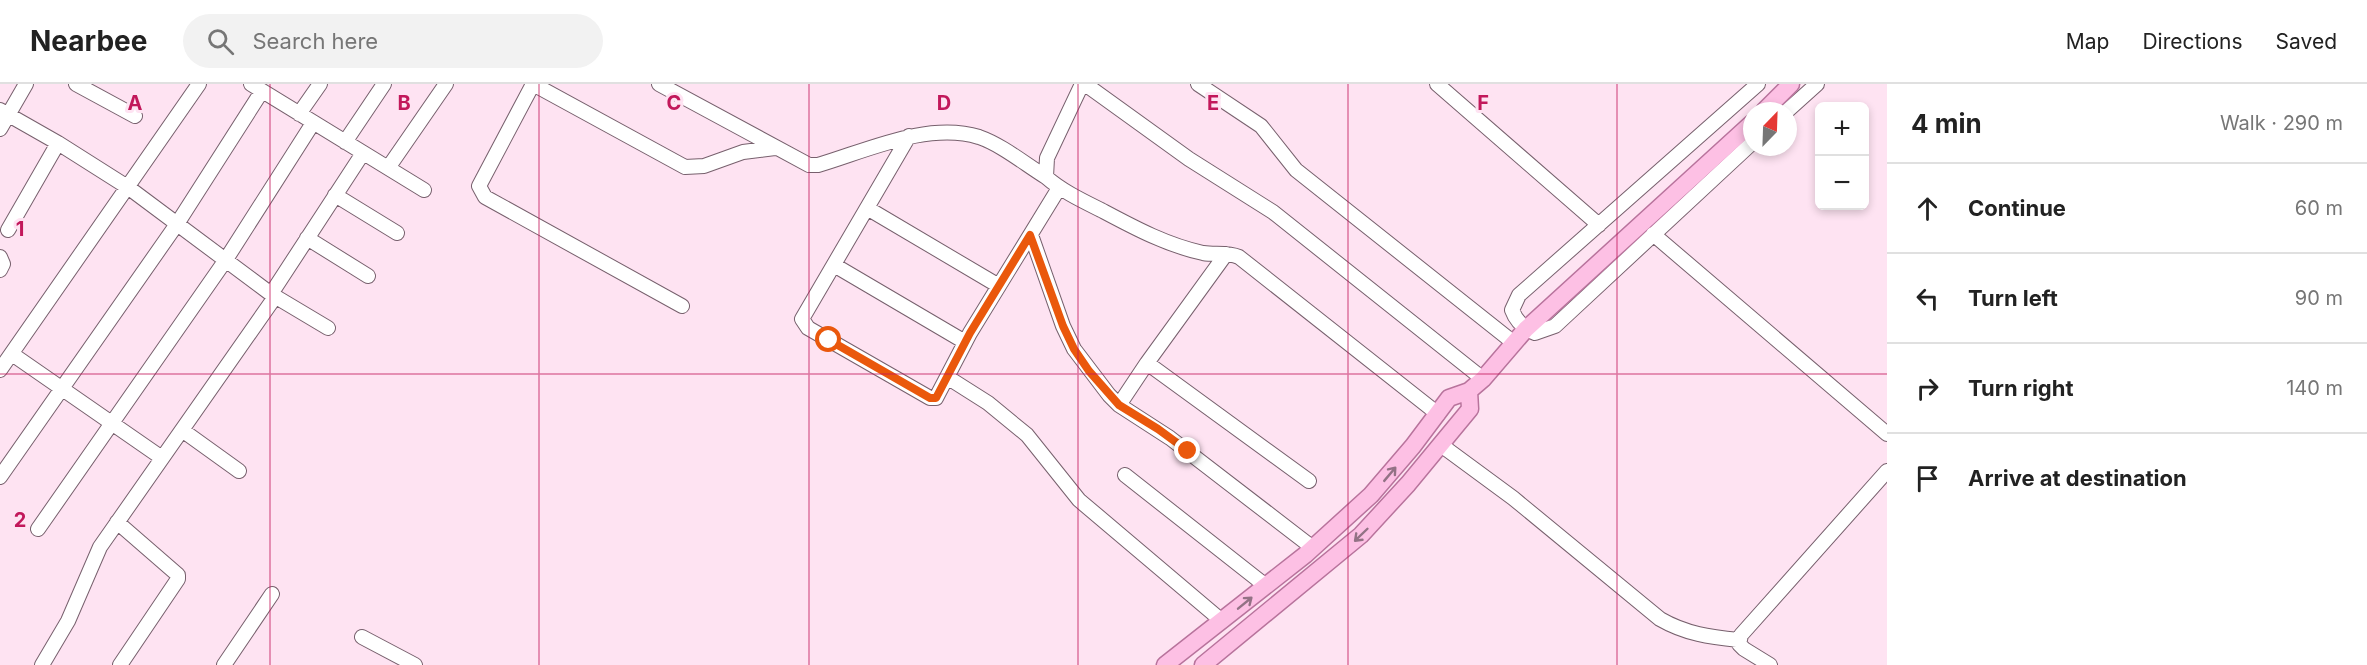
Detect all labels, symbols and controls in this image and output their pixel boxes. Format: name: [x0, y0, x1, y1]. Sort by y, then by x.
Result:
search box: [183, 14, 603, 68]
text: Nearbee: [30, 24, 147, 58]
icon: search: [204, 25, 237, 58]
text: Search here: [252, 28, 378, 54]
text: Map: [2066, 29, 2109, 54]
text: Directions: [2142, 29, 2243, 54]
text: Saved: [2276, 29, 2337, 54]
text: A: [128, 91, 143, 115]
text: B: [397, 91, 411, 115]
text: C: [667, 91, 681, 115]
text: D: [937, 91, 951, 115]
text: E: [1207, 91, 1219, 115]
text: F: [1477, 91, 1489, 115]
north arrow: [1743, 102, 1797, 156]
map controls: [1815, 102, 1869, 210]
button: +: [1815, 102, 1869, 156]
text: 4 min: [1911, 108, 1982, 139]
text: Walk · 290 m: [2220, 111, 2343, 135]
button: −: [1815, 156, 1869, 210]
icon: ahead: [1911, 192, 1944, 225]
text: Continue: [1968, 195, 2066, 221]
text: 60 m: [2295, 196, 2343, 220]
text: 1: [16, 217, 24, 241]
icon: left: [1911, 282, 1944, 315]
text: Turn left: [1968, 285, 2058, 311]
text: 90 m: [2295, 286, 2343, 310]
route start: [815, 326, 841, 352]
icon: right: [1911, 372, 1944, 405]
text: Turn right: [1968, 375, 2074, 401]
text: 140 m: [2286, 376, 2343, 400]
route end: [1174, 437, 1200, 463]
icon: arrive: [1911, 462, 1944, 495]
text: Arrive at destination: [1968, 465, 2187, 491]
one-way arrow: [1383, 466, 1396, 482]
text: 2: [14, 508, 26, 532]
one-way arrow: [1353, 528, 1368, 542]
one-way arrow: [1236, 597, 1252, 610]

